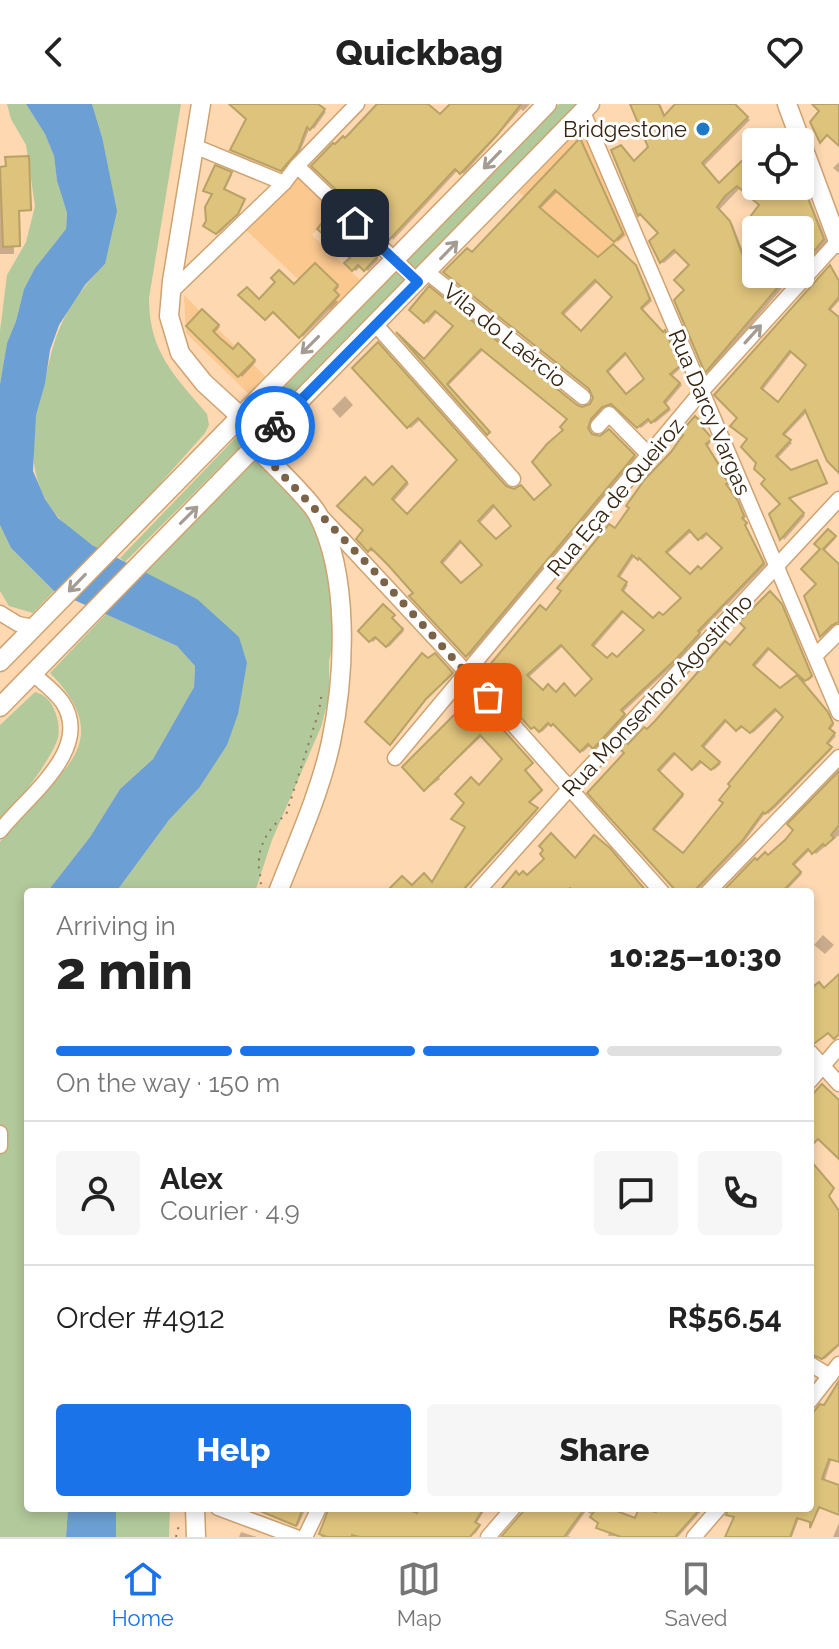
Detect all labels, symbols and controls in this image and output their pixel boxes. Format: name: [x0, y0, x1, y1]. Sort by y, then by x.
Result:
icon: back: [32, 30, 76, 74]
icon: heart: [763, 30, 807, 74]
text: Quickbag: [336, 31, 503, 73]
place label: Bridgestone: [563, 116, 687, 142]
marker: Bridgestone: [694, 120, 712, 138]
map controls: [742, 128, 814, 288]
button: locate: [742, 128, 814, 200]
one-way arrow: [483, 150, 502, 170]
pin: [321, 189, 389, 257]
icon: home: [333, 201, 377, 245]
button: layers: [742, 216, 814, 288]
one-way arrow: [439, 240, 458, 260]
street label: Vila do Laércio: [438, 277, 572, 393]
street label: Rua Darcy Vargas: [663, 325, 757, 499]
one-way arrow: [744, 325, 762, 345]
one-way arrow: [300, 336, 320, 355]
courier: [235, 386, 315, 466]
icon: bike: [253, 404, 297, 448]
street label: Rua Eça de Queiroz: [541, 413, 689, 581]
one-way arrow: [179, 505, 198, 525]
one-way arrow: [68, 573, 87, 593]
street label: Rua Monsenhor Agostinho: [556, 588, 758, 802]
pin: [454, 663, 522, 731]
icon: bag: [466, 675, 510, 719]
text: Arriving in: [56, 911, 176, 941]
text: 10:25–10:30: [610, 939, 782, 974]
text: 2 min: [56, 940, 193, 1001]
text: On the way · 150 m: [56, 1068, 280, 1098]
button: person: [56, 1151, 140, 1235]
button: chat: [594, 1151, 678, 1235]
button: phone: [698, 1151, 782, 1235]
text: Alex: [160, 1161, 223, 1196]
text: Courier · 4.9: [160, 1196, 300, 1226]
text: Order #4912: [56, 1300, 225, 1335]
text: R$56.54: [668, 1300, 782, 1335]
button: Help: [56, 1404, 411, 1496]
button: Share: [427, 1404, 782, 1496]
tab: Home: [112, 1557, 174, 1631]
tab: Map: [397, 1557, 442, 1631]
tab: Saved: [665, 1557, 727, 1631]

